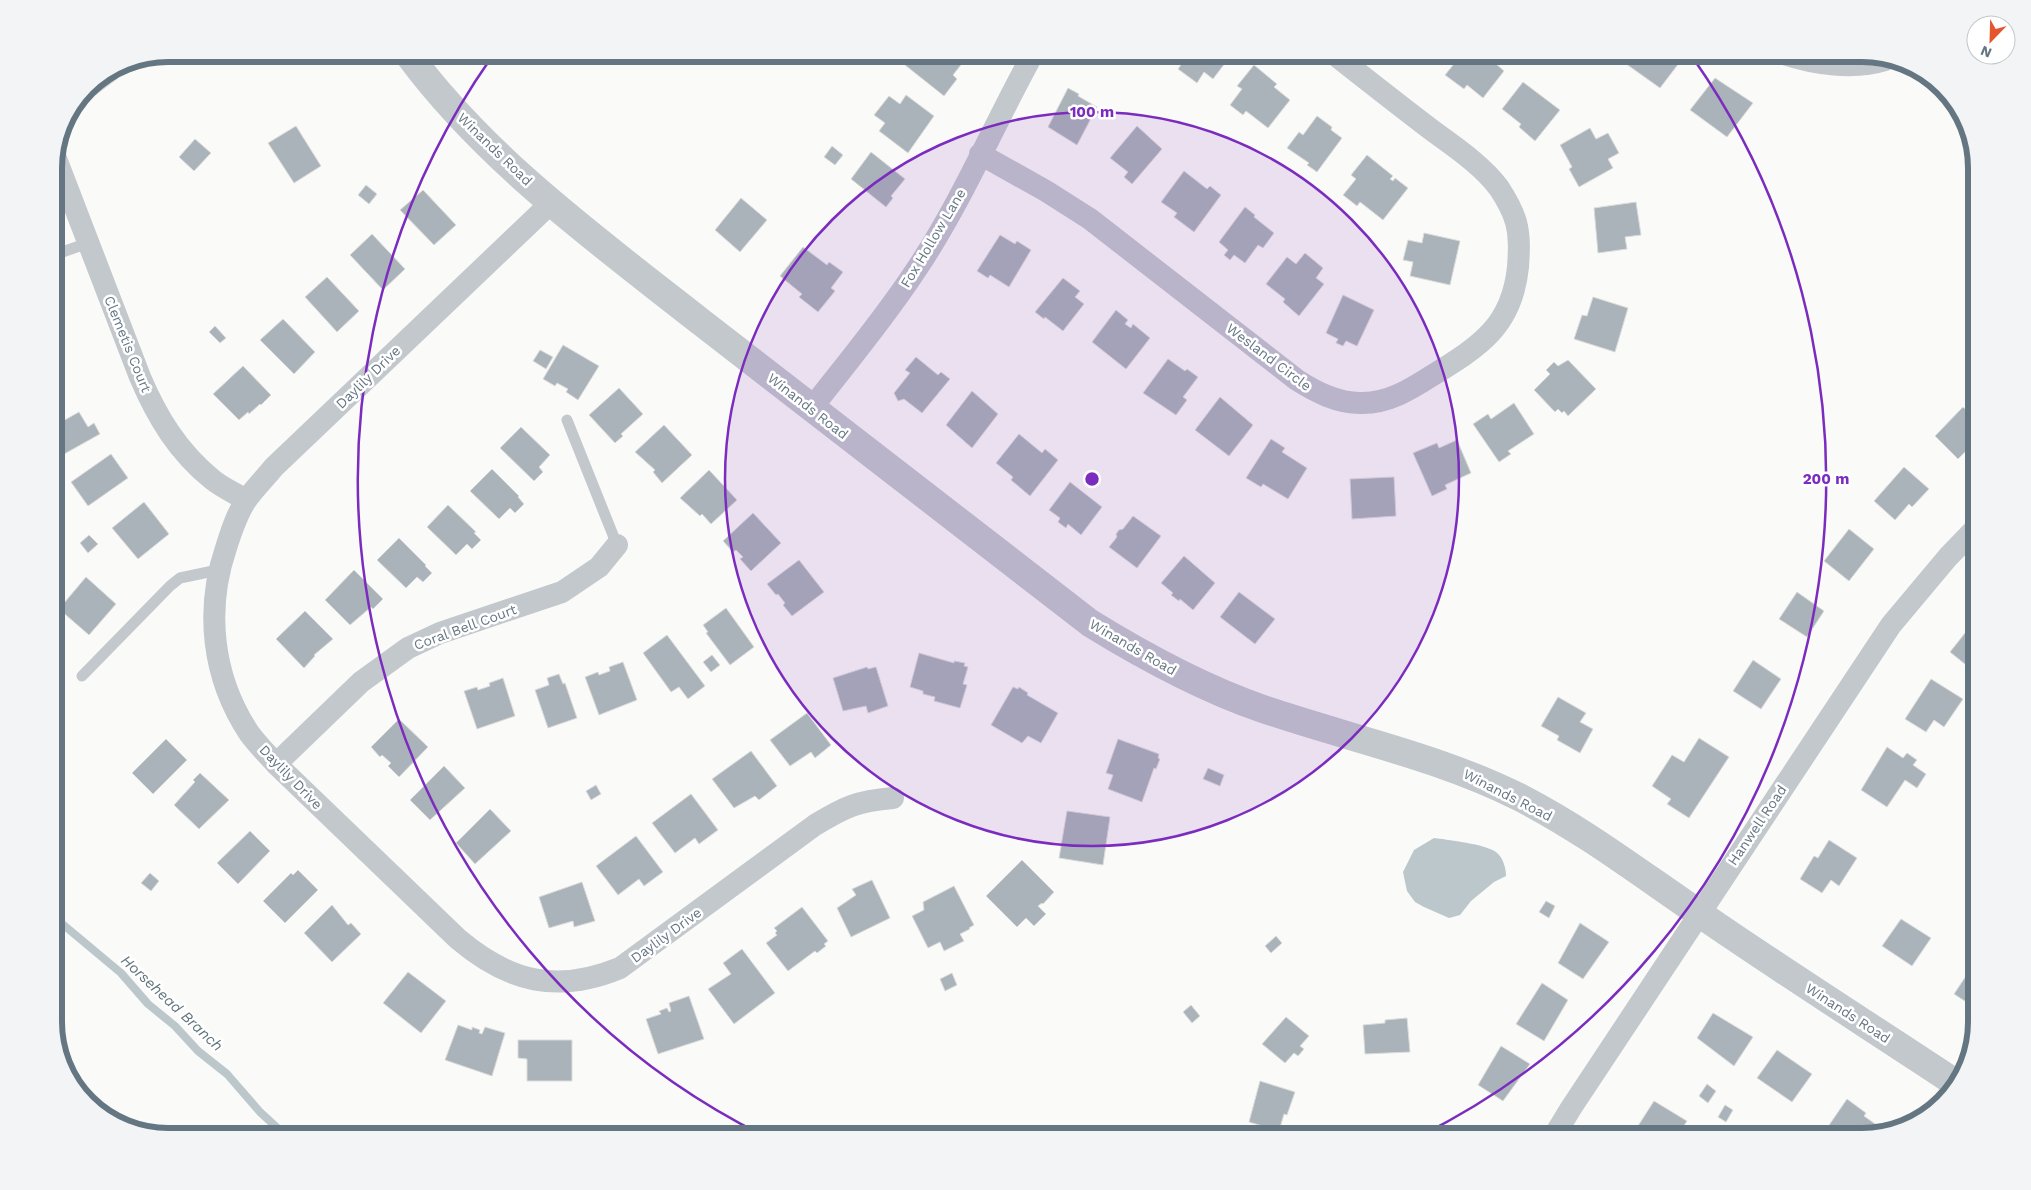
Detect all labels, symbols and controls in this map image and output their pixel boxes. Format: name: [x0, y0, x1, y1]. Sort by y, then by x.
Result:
north arrow: [1966, 15, 2016, 65]
text: N: [1978, 43, 1994, 61]
text: 100 m: [1070, 103, 1114, 121]
street label: Winands Road: [454, 109, 536, 189]
street label: Fox Hollow Lane: [897, 186, 969, 290]
street label: Clemetis Court: [101, 293, 155, 395]
street label: Wesland Circle: [1223, 320, 1315, 394]
street label: Daylily Drive: [333, 342, 403, 412]
street label: Winands Road: [765, 370, 851, 442]
centre of rings: [1083, 470, 1101, 488]
text: 200 m: [1803, 470, 1849, 488]
street label: Coral Bell Court: [412, 601, 519, 653]
street label: Winands Road: [1087, 616, 1179, 678]
street label: Daylily Drive: [256, 742, 326, 812]
street label: Winands Road: [1461, 766, 1555, 824]
street label: Hanwell Road: [1724, 782, 1790, 868]
street label: Daylily Drive: [628, 904, 704, 966]
water label: Horsehead Branch: [117, 951, 227, 1055]
street label: Winands Road: [1803, 980, 1893, 1046]

